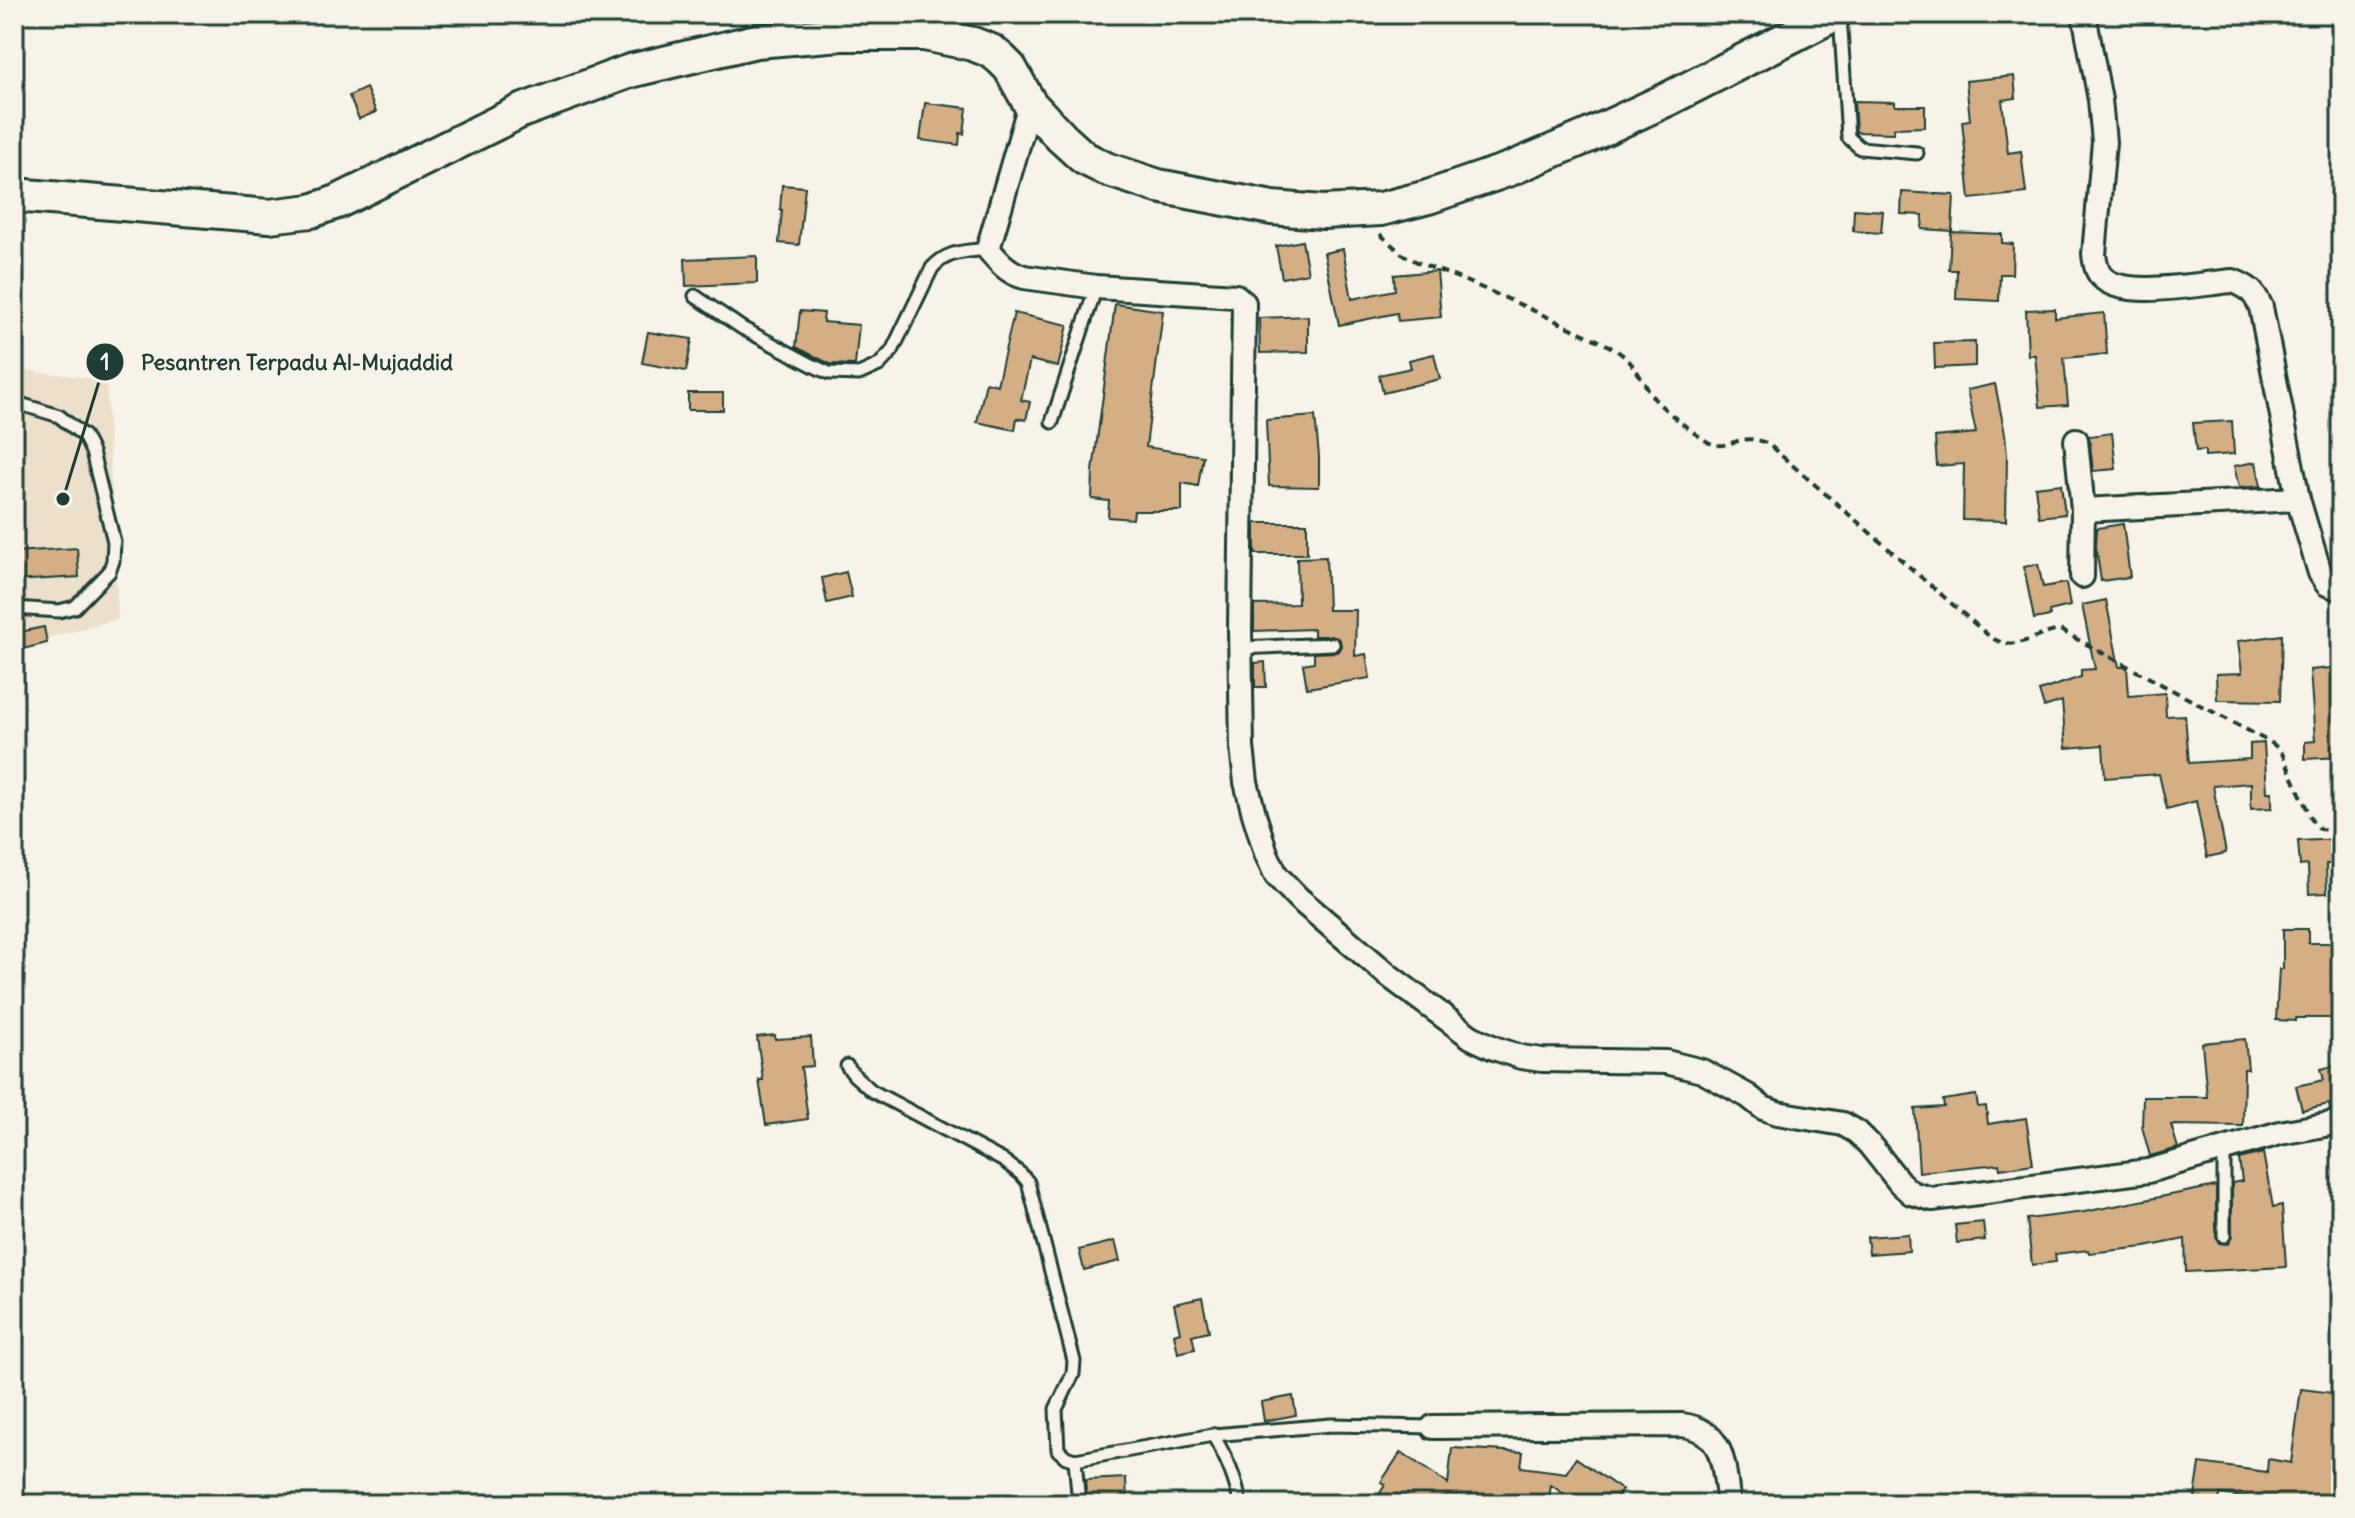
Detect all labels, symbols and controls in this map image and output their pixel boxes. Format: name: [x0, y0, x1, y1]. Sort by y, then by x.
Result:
callout: Pesantren Terpadu Al-Mujaddid: [85, 339, 469, 385]
text: 1: [100, 346, 110, 376]
text: Pesantren Terpadu Al-Mujaddid: [141, 348, 453, 376]

